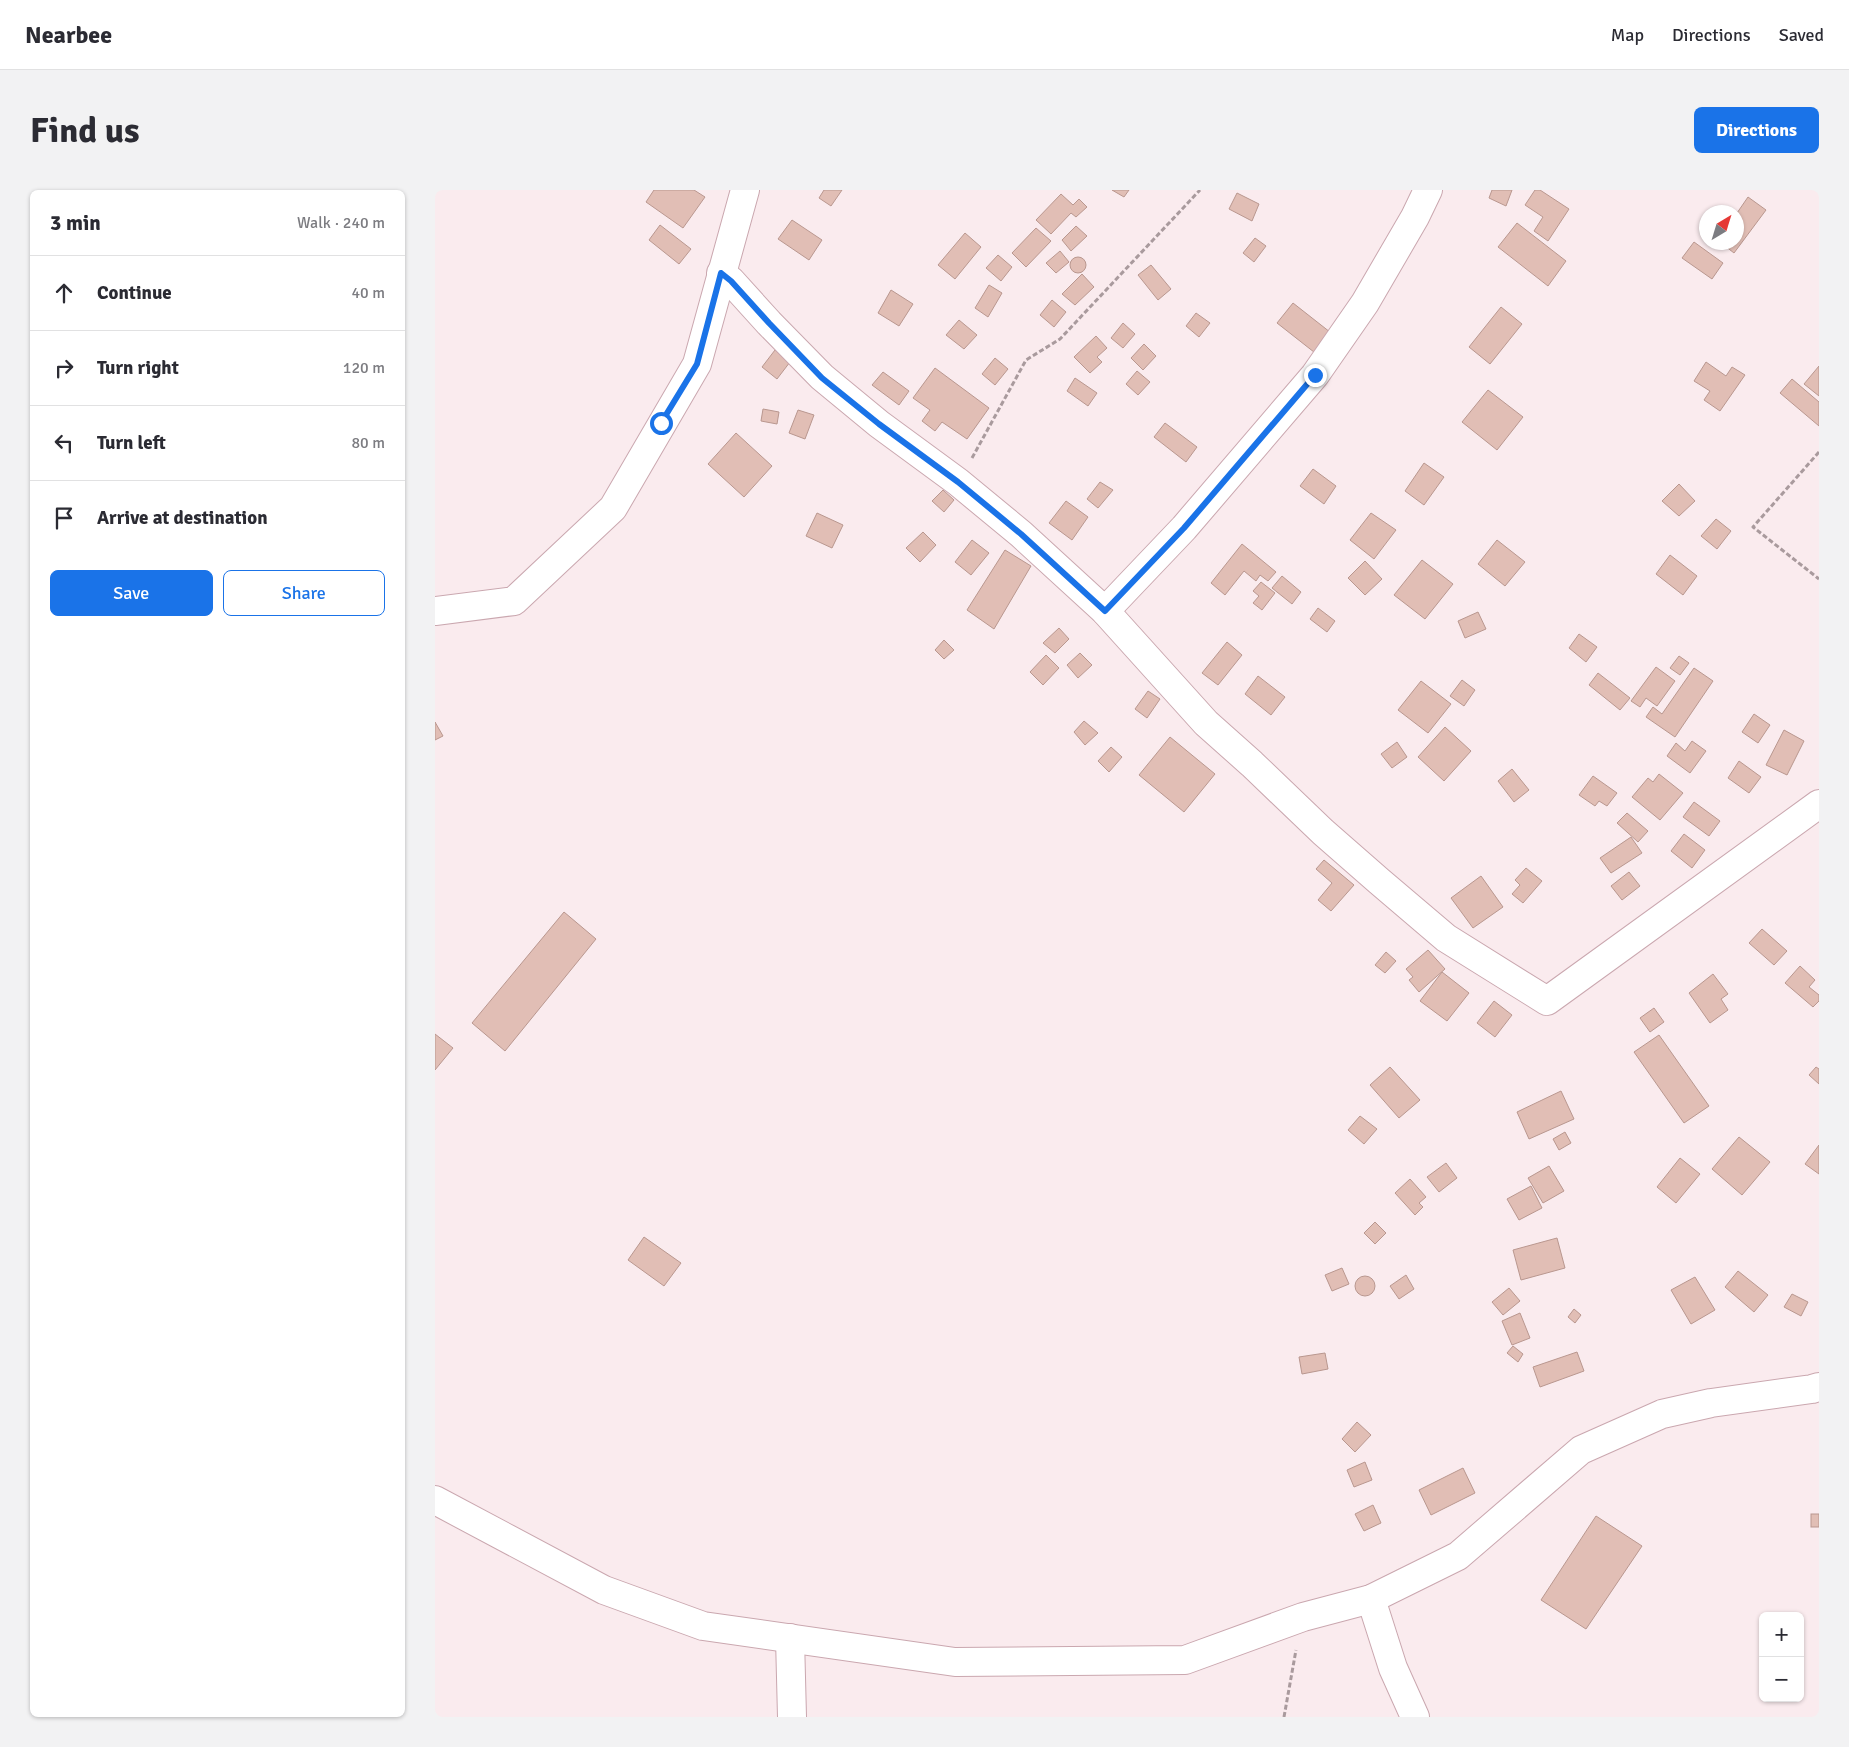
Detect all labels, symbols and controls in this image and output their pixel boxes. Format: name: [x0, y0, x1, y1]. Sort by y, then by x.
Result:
text: Nearbee: [25, 20, 112, 50]
text: Map: [1611, 24, 1644, 46]
text: Directions: [1672, 24, 1751, 46]
text: Saved: [1779, 24, 1824, 46]
button: Directions: [1694, 107, 1819, 153]
text: Find us: [30, 109, 140, 152]
north arrow: [1699, 205, 1744, 250]
text: 3 min: [50, 210, 101, 236]
text: Walk · 240 m: [297, 213, 385, 233]
icon: ahead: [50, 279, 78, 307]
text: Continue: [97, 281, 172, 305]
text: 40 m: [351, 283, 385, 303]
icon: right: [50, 354, 78, 382]
text: Turn right: [97, 356, 179, 380]
text: 120 m: [343, 358, 385, 378]
route end: [1304, 364, 1327, 387]
route start: [650, 412, 673, 435]
icon: left: [50, 429, 78, 457]
text: Turn left: [97, 431, 166, 455]
text: 80 m: [351, 433, 385, 453]
icon: arrive: [50, 504, 78, 532]
text: Arrive at destination: [97, 506, 268, 530]
button: Save: [50, 570, 213, 616]
button: Share: [223, 570, 385, 616]
map controls: [1759, 1612, 1804, 1702]
button: +: [1759, 1612, 1804, 1657]
button: −: [1759, 1657, 1804, 1702]

